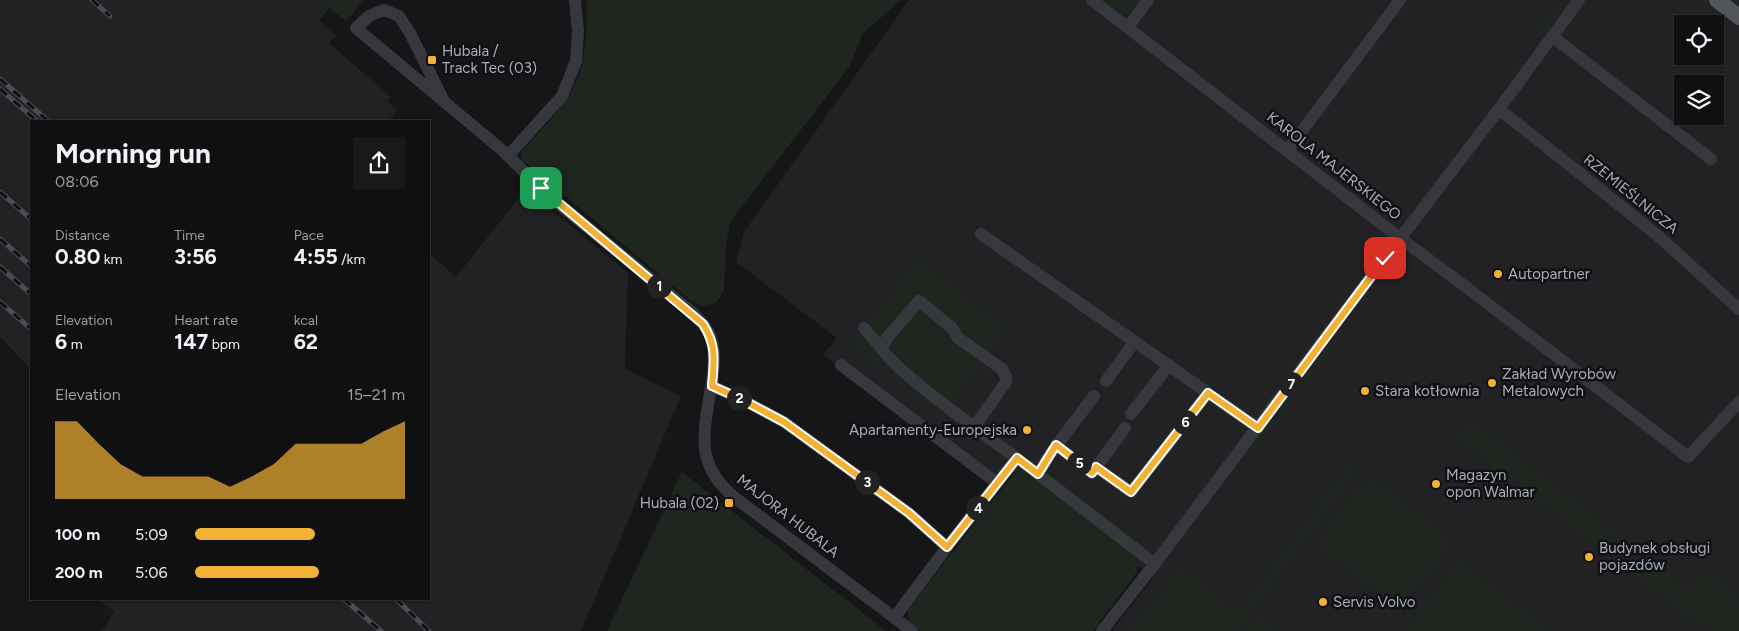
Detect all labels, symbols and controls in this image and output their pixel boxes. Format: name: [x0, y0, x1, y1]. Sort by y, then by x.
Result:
map controls: [1674, 15, 1724, 125]
button: locate: [1674, 15, 1724, 65]
place label: Hubala / Track Tec (03): [442, 42, 537, 77]
marker: Hubala / Track Tec (03): [426, 54, 438, 66]
button: layers: [1674, 75, 1724, 125]
street label: KAROLA MAJERSKIEGO: [1263, 108, 1405, 224]
text: Morning run: [55, 136, 211, 170]
button: share: [353, 137, 405, 189]
street label: RZEMIEŚLNICZA: [1580, 150, 1682, 238]
pin: [520, 167, 562, 209]
text: 08:06: [55, 172, 98, 191]
icon: arrive: [527, 174, 555, 202]
text: Distance: [55, 227, 110, 244]
text: Time: [174, 227, 205, 244]
text: Pace: [294, 227, 324, 244]
pin: [1364, 237, 1406, 279]
text: 0.80: [55, 244, 100, 269]
text: 3:56: [174, 244, 217, 269]
text: 4:55: [294, 244, 338, 269]
icon: check: [1371, 244, 1399, 272]
text: km: [100, 251, 122, 268]
text: /km: [338, 251, 365, 268]
place label: Autopartner: [1508, 265, 1590, 283]
marker: Autopartner: [1492, 268, 1504, 280]
pin: 1: [646, 274, 672, 298]
text: 1: [657, 278, 662, 295]
text: Elevation: [55, 312, 113, 329]
text: Heart rate: [174, 312, 238, 329]
text: kcal: [294, 312, 318, 329]
text: 6: [55, 329, 67, 354]
text: 147: [174, 329, 208, 354]
text: 62: [294, 329, 318, 354]
text: m: [67, 336, 83, 353]
text: bpm: [208, 336, 240, 353]
place label: Zakład Wyrobów Metalowych: [1502, 365, 1616, 400]
pin: 7: [1278, 372, 1304, 396]
text: 7: [1288, 376, 1295, 393]
marker: Zakład Wyrobów Metalowych: [1486, 377, 1498, 389]
place label: Stara kotłownia: [1375, 382, 1479, 400]
text: Elevation: [55, 385, 121, 404]
text: 15–21 m: [347, 385, 405, 404]
marker: Stara kotłownia: [1359, 385, 1371, 397]
pin: 2: [726, 386, 752, 410]
text: 2: [735, 390, 744, 407]
pin: 6: [1172, 410, 1198, 434]
text: 6: [1181, 414, 1190, 431]
place label: Apartamenty-Europejska: [849, 421, 1017, 439]
marker: Apartamenty-Europejska: [1021, 424, 1033, 436]
pin: 5: [1066, 450, 1092, 476]
text: 5: [1075, 455, 1084, 472]
place label: Magazyn opon Walmar: [1446, 466, 1535, 501]
pin: 3: [854, 470, 880, 494]
street label: MAJORA HUBALA: [733, 471, 843, 561]
text: 3: [864, 474, 871, 491]
marker: Magazyn opon Walmar: [1430, 478, 1442, 490]
place label: Hubala (02): [640, 494, 719, 512]
pin: 4: [966, 496, 990, 520]
marker: Hubala (02): [723, 497, 735, 509]
text: 4: [974, 500, 983, 517]
text: 100 m: [55, 525, 100, 544]
text: 5:09: [135, 525, 168, 544]
place label: Budynek obsługi pojazdów: [1599, 539, 1710, 574]
marker: Budynek obsługi pojazdów: [1583, 551, 1595, 563]
text: 200 m: [55, 563, 103, 582]
text: 5:06: [135, 563, 168, 582]
place label: Servis Volvo: [1333, 593, 1416, 611]
marker: Servis Volvo: [1317, 596, 1329, 608]

